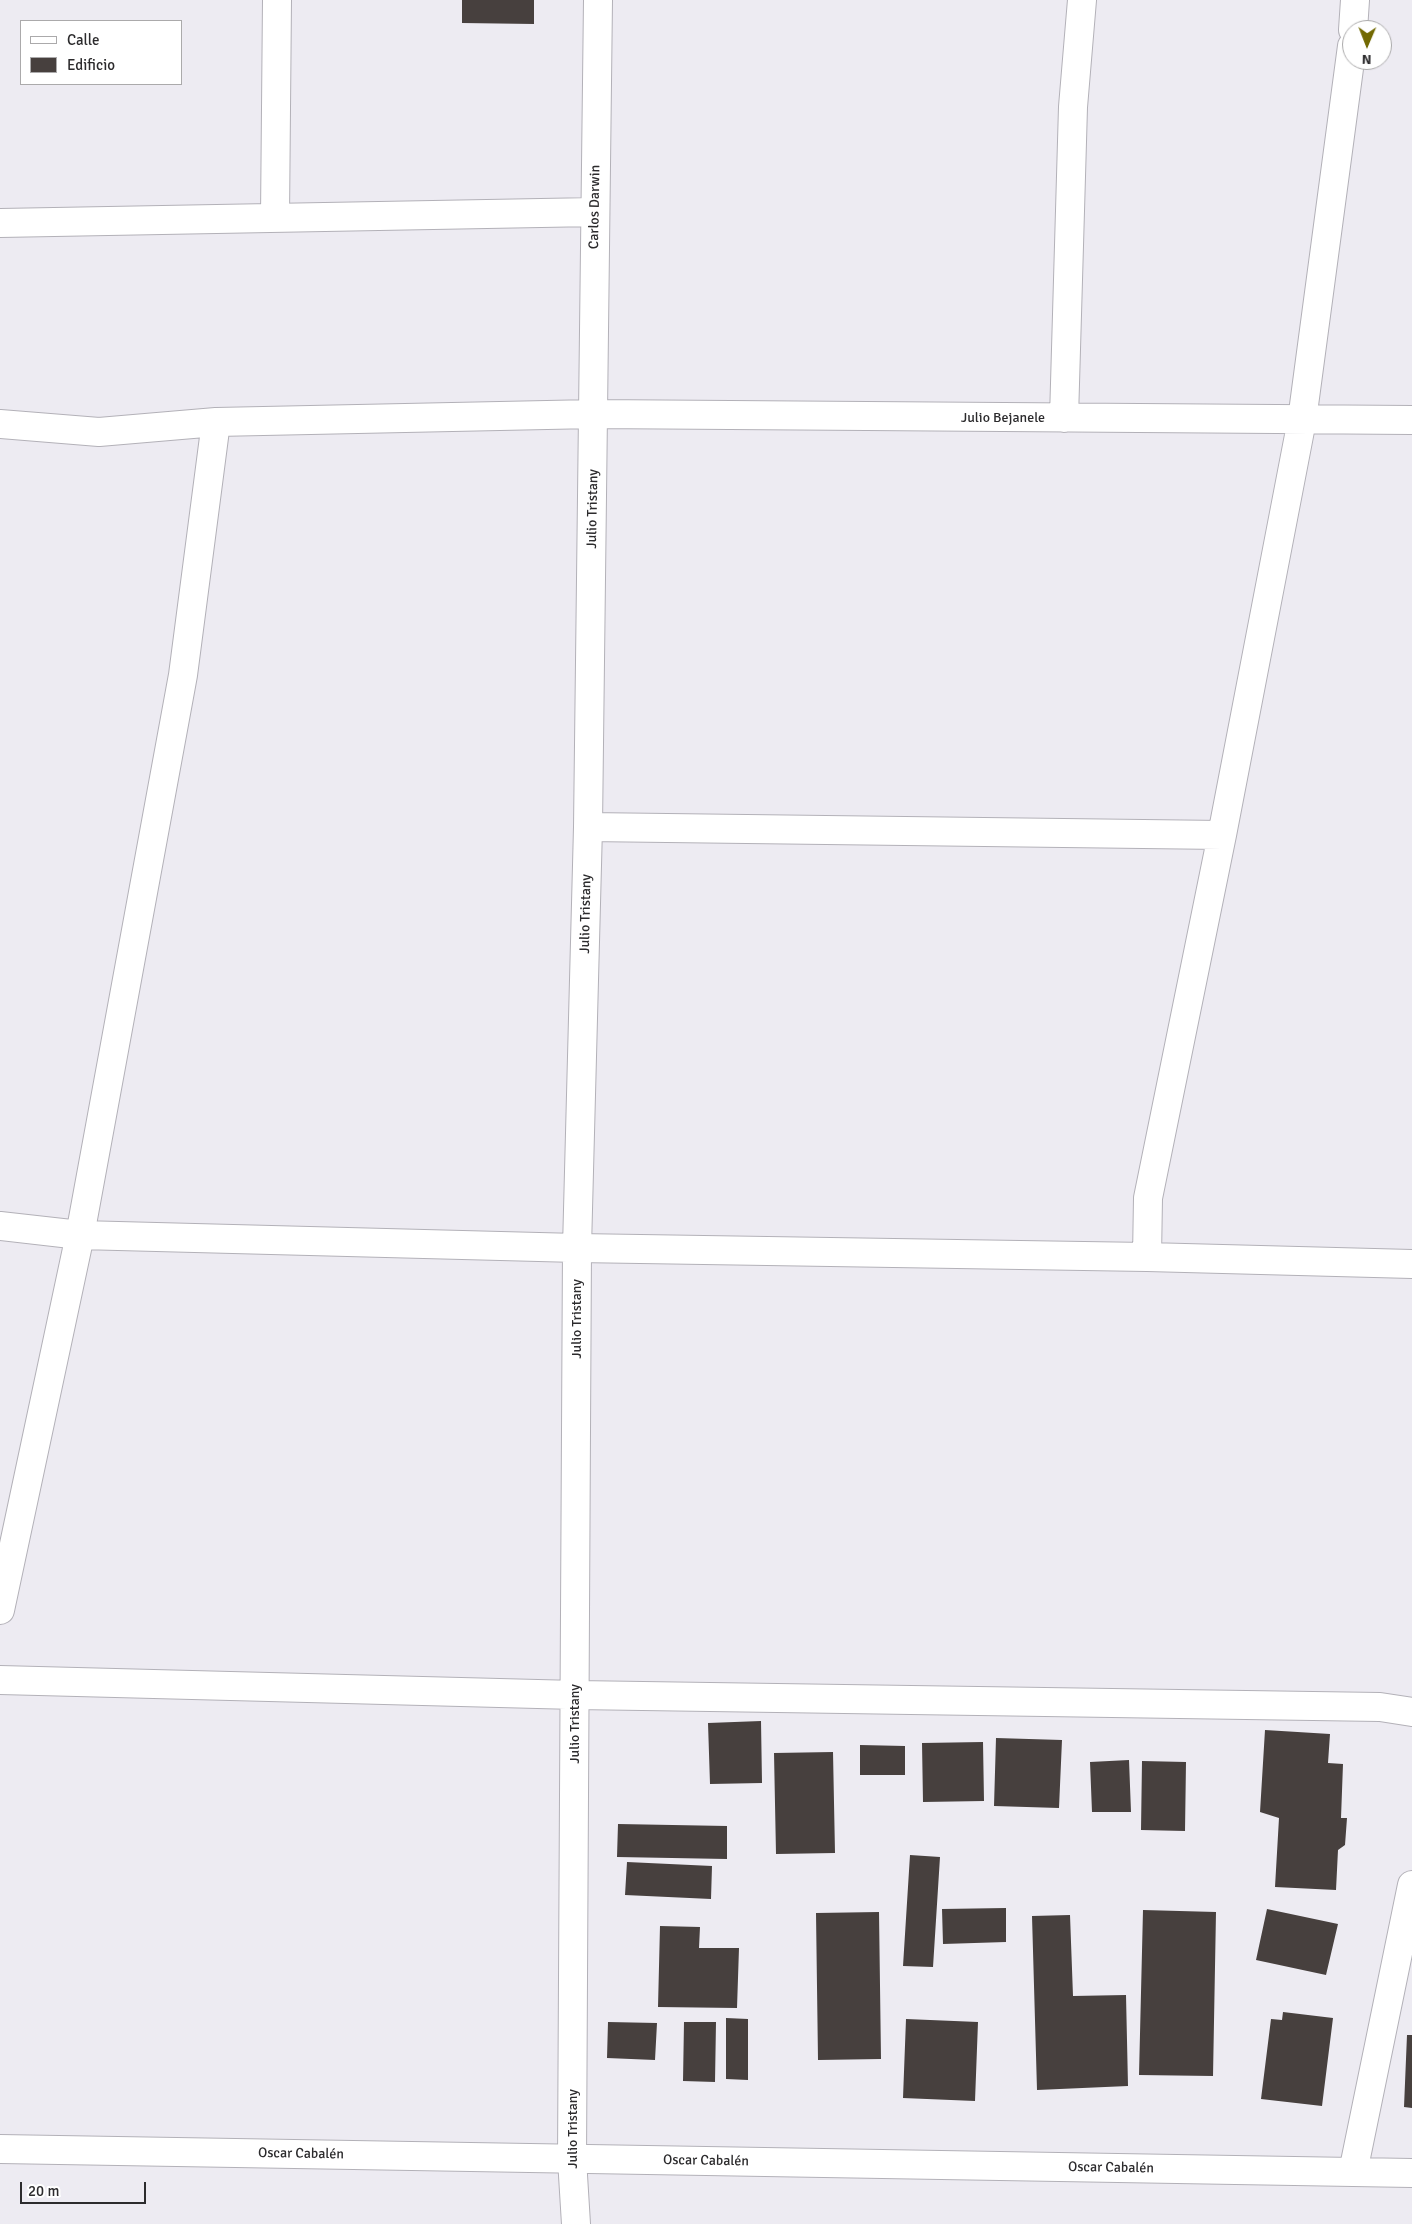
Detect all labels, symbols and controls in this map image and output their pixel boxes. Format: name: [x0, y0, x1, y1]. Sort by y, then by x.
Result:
legend: [20, 20, 182, 85]
north arrow: [1342, 20, 1392, 70]
text: Calle: [67, 31, 100, 49]
text: N: [1362, 51, 1372, 68]
text: Edificio: [67, 56, 115, 74]
street label: Carlos Darwin: [586, 165, 604, 249]
street label: Julio Bejanele: [961, 410, 1045, 426]
street label: Julio Tristany: [584, 469, 602, 549]
street label: Julio Tristany: [577, 874, 595, 954]
street label: Julio Tristany: [569, 1279, 585, 1359]
street label: Julio Tristany: [567, 1684, 583, 1764]
street label: Julio Tristany: [565, 2089, 581, 2169]
street label: Oscar Cabalén: [258, 2145, 344, 2163]
street label: Oscar Cabalén: [663, 2152, 749, 2170]
street label: Oscar Cabalén: [1068, 2159, 1154, 2177]
scale bar: [22, 2172, 149, 2204]
text: 20 m: [28, 2182, 59, 2200]

